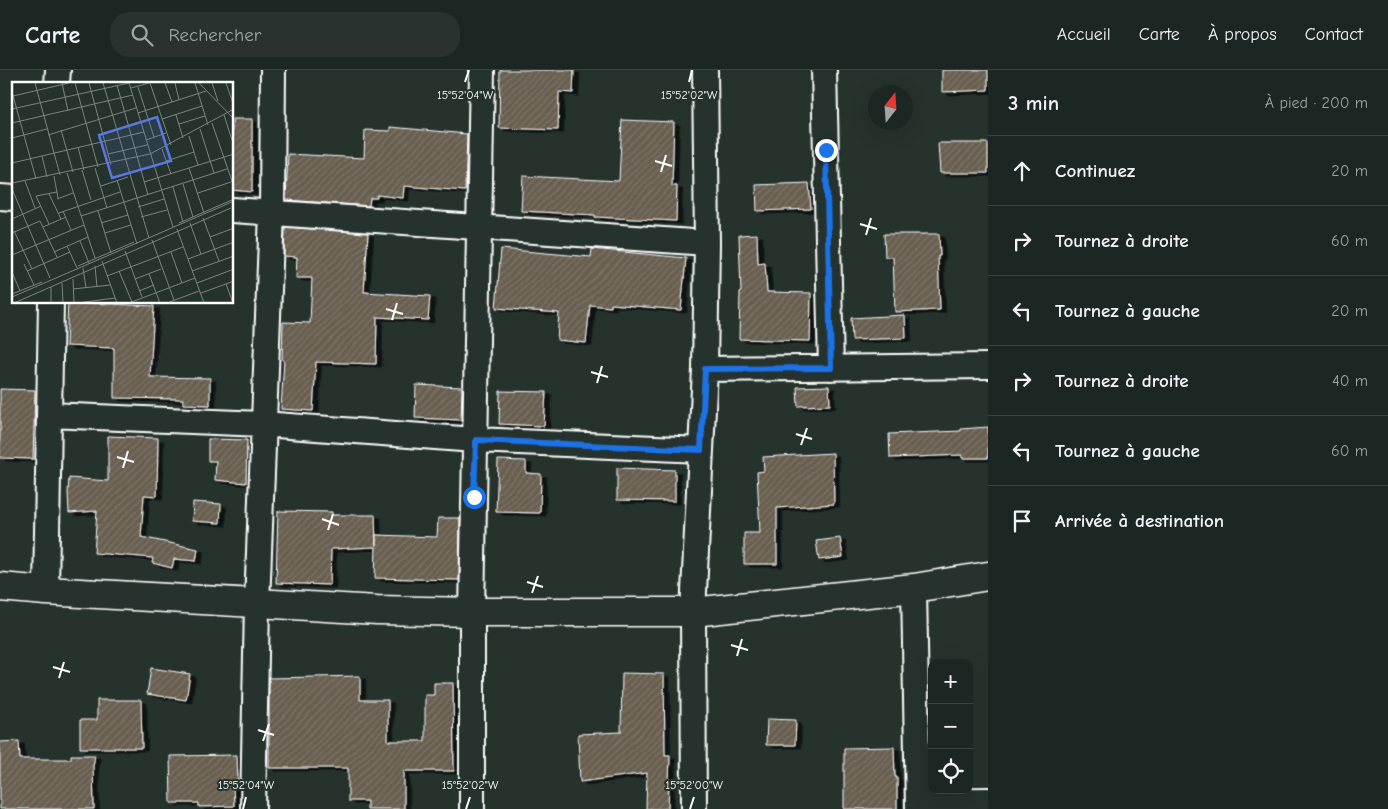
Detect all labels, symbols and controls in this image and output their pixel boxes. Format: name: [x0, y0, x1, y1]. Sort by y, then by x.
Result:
search box: [110, 12, 460, 57]
text: Carte: [25, 21, 80, 49]
icon: search: [128, 21, 156, 49]
text: Rechercher: [168, 24, 261, 46]
text: Accueil: [1057, 24, 1111, 45]
text: Carte: [1139, 24, 1180, 45]
text: À propos: [1208, 24, 1277, 45]
text: Contact: [1305, 24, 1363, 45]
inset map: [12, 82, 234, 304]
north arrow: [868, 85, 913, 130]
text: 15°52'04"W: [437, 88, 494, 102]
text: 15°52'02"W: [661, 88, 718, 102]
text: 3 min: [1008, 91, 1059, 115]
text: À pied · 200 m: [1265, 94, 1368, 112]
route end: [815, 139, 838, 162]
icon: ahead: [1008, 157, 1036, 185]
text: Continuez: [1055, 160, 1135, 182]
text: 20 m: [1331, 162, 1368, 180]
icon: right: [1008, 227, 1036, 255]
text: Tournez à droite: [1055, 230, 1189, 252]
text: 60 m: [1331, 232, 1368, 250]
icon: left: [1008, 297, 1036, 325]
text: Tournez à gauche: [1055, 300, 1200, 322]
text: 20 m: [1331, 302, 1368, 320]
icon: right: [1008, 367, 1036, 395]
text: Tournez à droite: [1055, 370, 1189, 392]
text: 40 m: [1332, 372, 1368, 390]
icon: left: [1008, 437, 1036, 465]
text: Tournez à gauche: [1055, 440, 1200, 462]
text: 60 m: [1331, 442, 1368, 460]
route start: [463, 486, 486, 509]
icon: arrive: [1008, 507, 1036, 535]
text: Arrivée à destination: [1055, 510, 1224, 532]
map controls: [928, 659, 973, 794]
button: +: [928, 659, 973, 704]
button: −: [928, 704, 973, 749]
button: locate: [928, 749, 973, 794]
text: 15°52'04"W: [218, 778, 275, 792]
text: 15°52'02"W: [442, 778, 499, 792]
text: 15°52'00"W: [665, 778, 723, 792]

